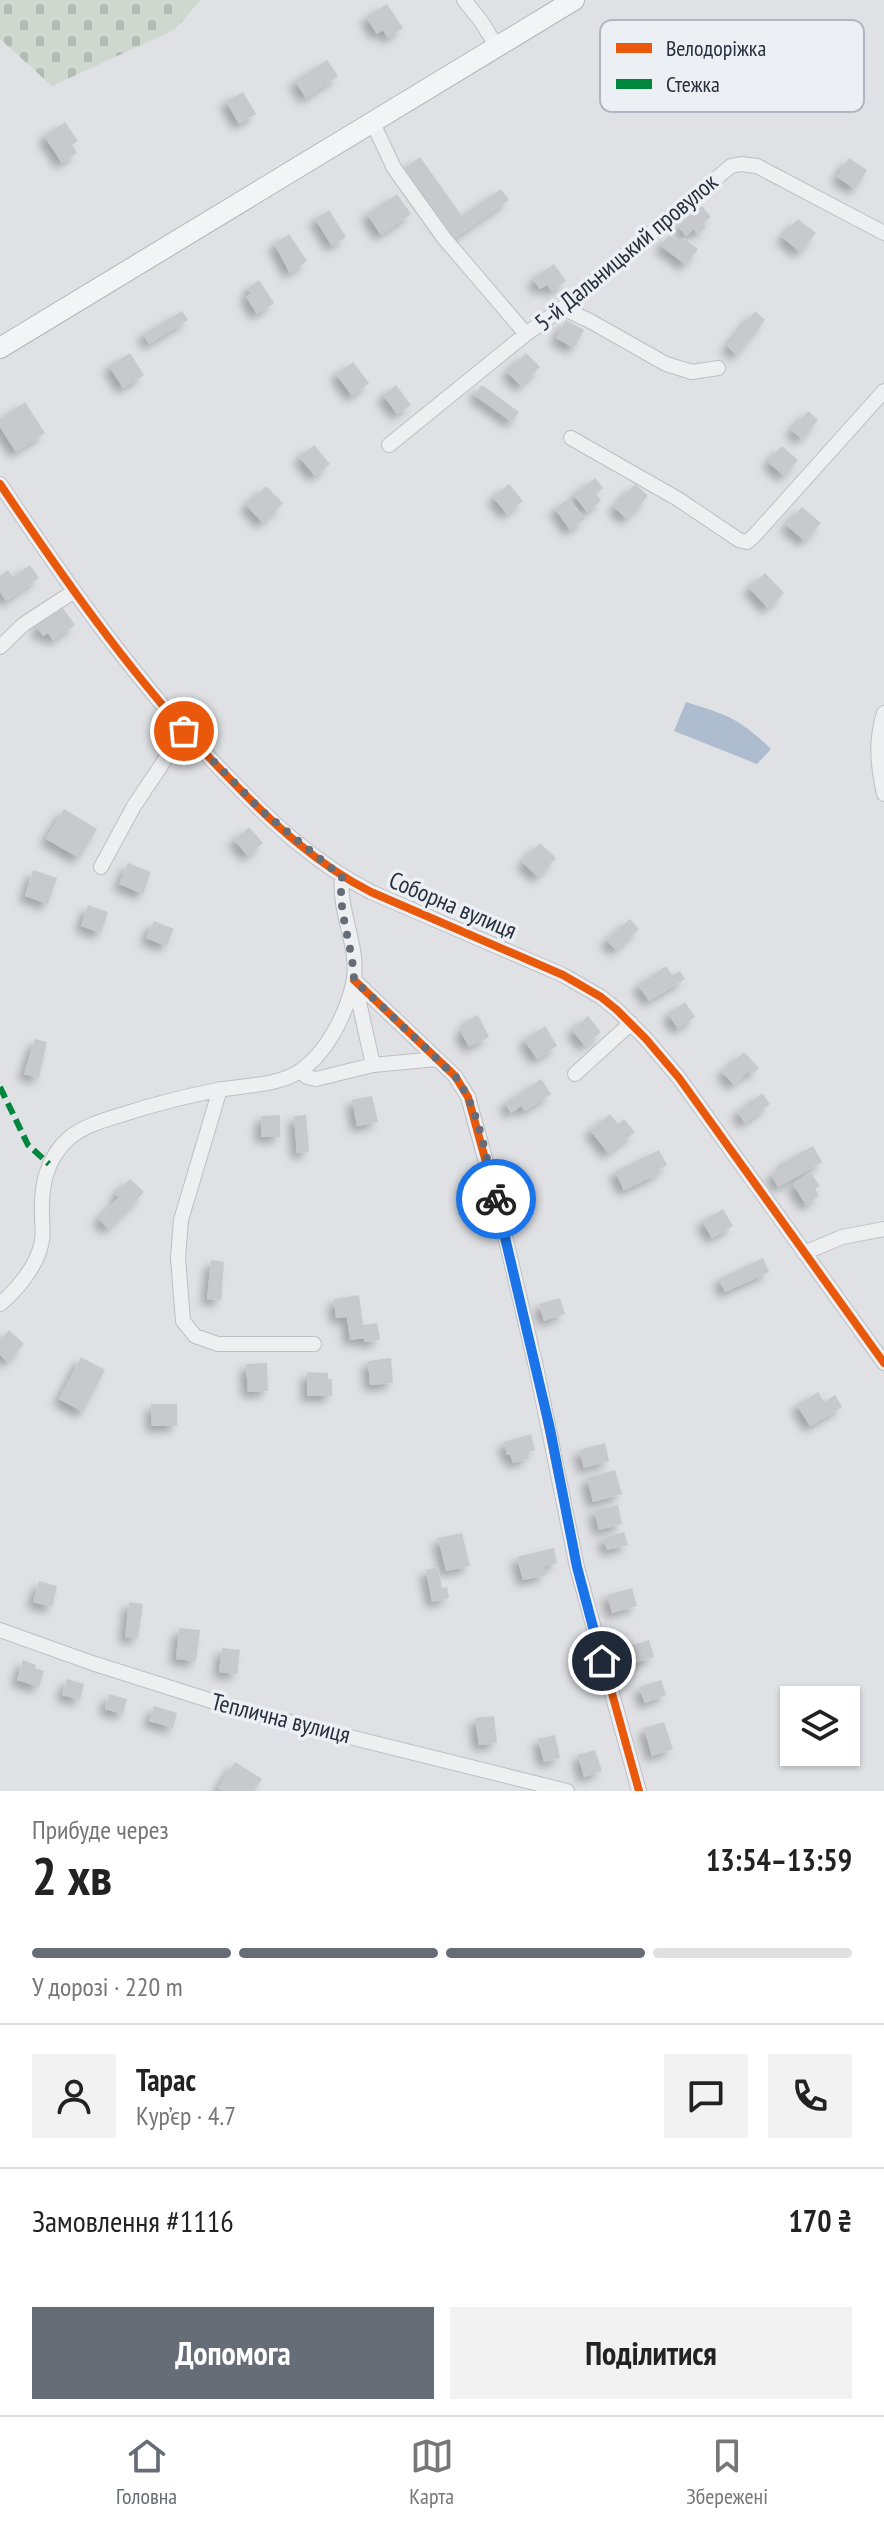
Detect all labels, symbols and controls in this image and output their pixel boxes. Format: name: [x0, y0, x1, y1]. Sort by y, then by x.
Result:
legend: [600, 20, 864, 112]
text: Велодоріжка: [666, 34, 766, 62]
text: Стежка: [666, 70, 720, 98]
street label: 5-й Дальницький провулок: [528, 166, 724, 338]
pin: [150, 697, 218, 765]
icon: bag: [162, 709, 206, 753]
street label: Соборна вулиця: [385, 864, 521, 946]
courier: [456, 1159, 536, 1239]
icon: bike: [474, 1177, 518, 1221]
pin: [568, 1627, 636, 1695]
icon: home: [580, 1639, 624, 1683]
street label: Теплична вулиця: [208, 1686, 354, 1750]
map controls: [780, 1686, 860, 1766]
button: layers: [780, 1686, 860, 1766]
text: Прибуде через: [32, 1813, 169, 1846]
text: 13:54–13:59: [706, 1840, 852, 1879]
text: 2 хв: [32, 1842, 112, 1909]
text: У дорозі · 220 m: [32, 1970, 183, 2003]
button: person: [32, 2054, 116, 2138]
button: chat: [664, 2054, 748, 2138]
button: phone: [768, 2054, 852, 2138]
text: Тарас: [136, 2060, 196, 2099]
text: Кур’єр · 4.7: [136, 2099, 236, 2132]
text: Замовлення #1116: [32, 2201, 234, 2240]
text: 170 ₴: [788, 2201, 852, 2240]
button: Допомога: [32, 2307, 434, 2399]
button: Поділитися: [450, 2307, 852, 2399]
tab: Головна: [116, 2434, 177, 2510]
tab: Карта: [409, 2434, 454, 2510]
tab: Збережені: [686, 2434, 768, 2510]

